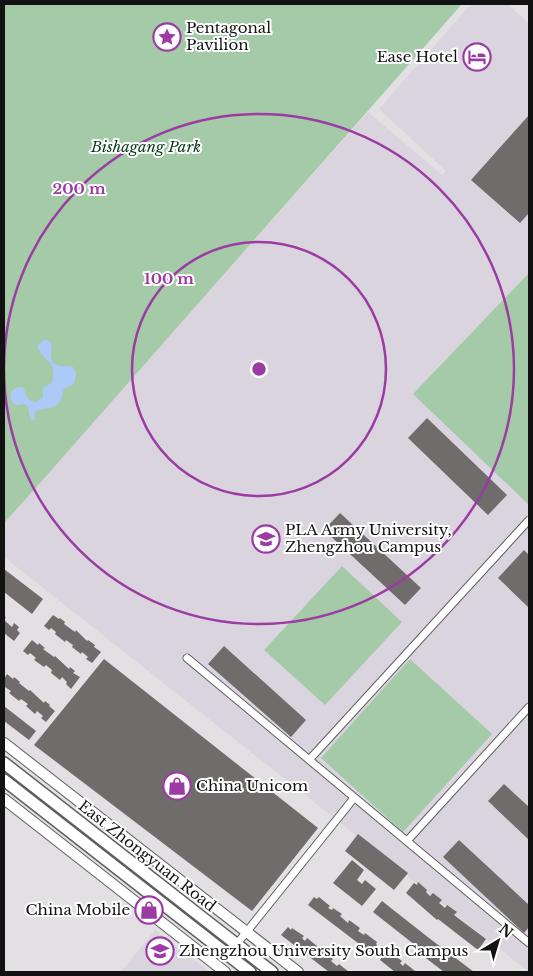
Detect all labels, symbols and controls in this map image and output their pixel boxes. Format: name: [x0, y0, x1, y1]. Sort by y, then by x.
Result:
place label: Pentagonal Pavilion: [186, 18, 271, 54]
place icon: Pentagonal Pavilion: [152, 22, 182, 52]
hotel icon: Ease Hotel: [462, 42, 492, 72]
place label: Ease Hotel: [377, 47, 458, 66]
park label: Bishagang Park: [90, 137, 201, 156]
text: 200 m: [53, 179, 106, 198]
text: 100 m: [144, 269, 194, 288]
centre of rings: [250, 360, 268, 378]
place label: PLA Army University, Zhengzhou Campus: [285, 520, 452, 556]
school or university icon: PLA Army University, Zhengzhou Campus: [251, 524, 281, 554]
shop icon: China Unicom: [162, 771, 192, 801]
place label: China Unicom: [196, 776, 308, 795]
street label: East Zhongyuan Road: [75, 796, 220, 915]
shop icon: China Mobile: [134, 895, 164, 925]
place label: China Mobile: [26, 900, 130, 919]
north arrow: [473, 916, 523, 966]
text: N: [495, 920, 517, 942]
school or university icon: Zhengzhou University South Campus: [145, 936, 175, 966]
place label: Zhengzhou University South Campus: [179, 941, 469, 960]

